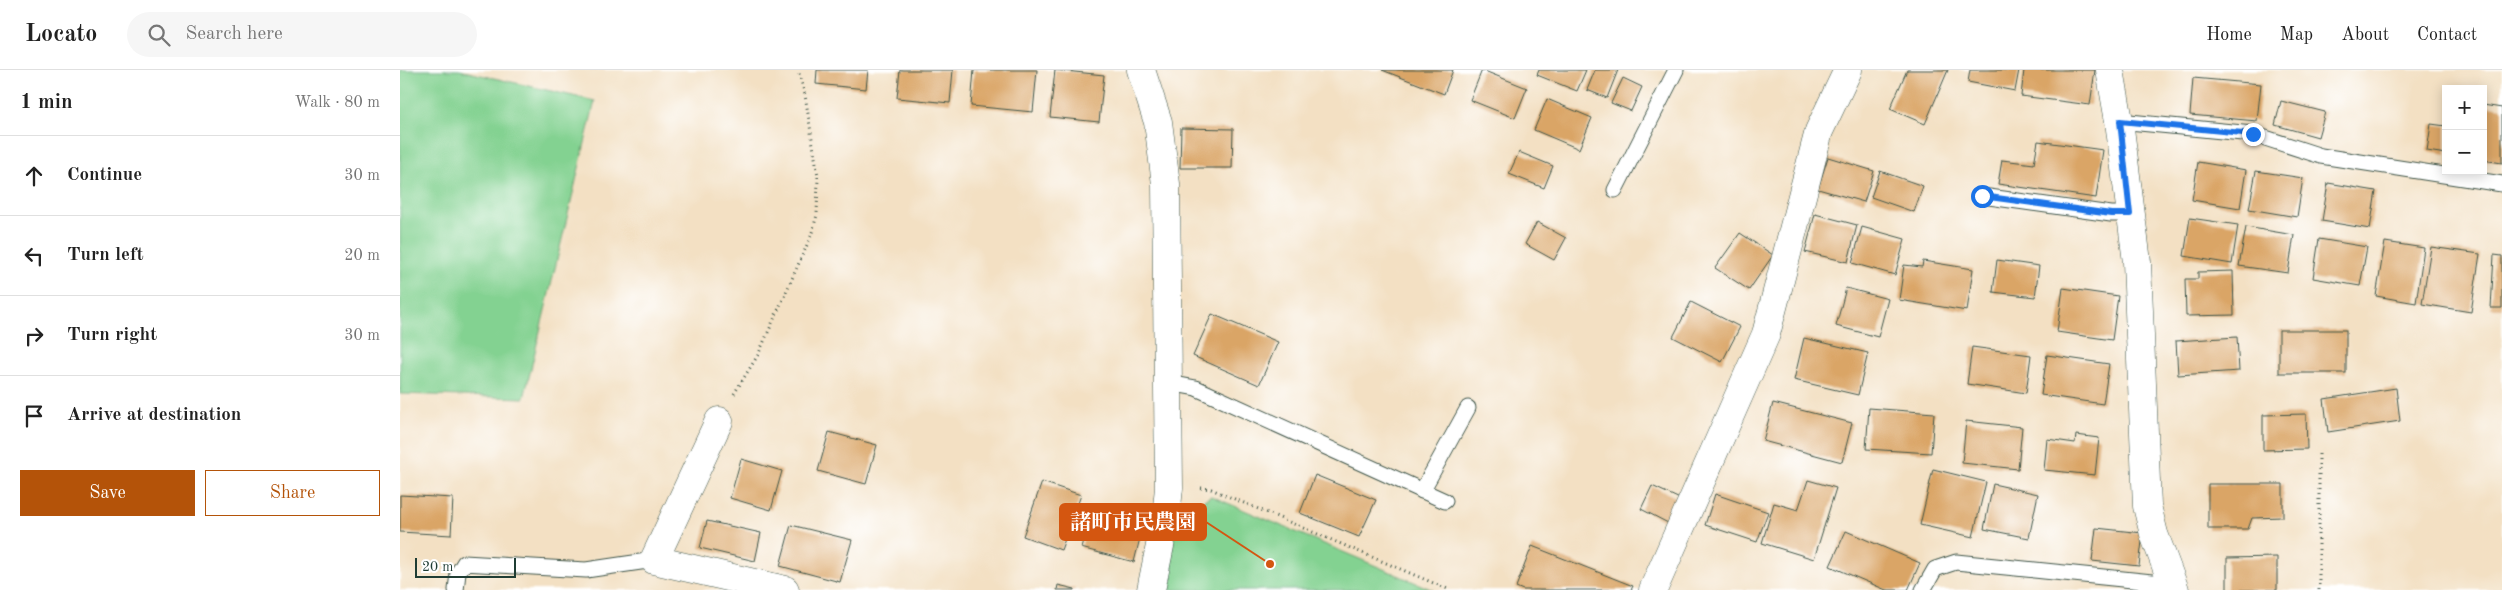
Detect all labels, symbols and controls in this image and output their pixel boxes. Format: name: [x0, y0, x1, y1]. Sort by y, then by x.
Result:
search box: [127, 12, 477, 57]
icon: search: [145, 21, 173, 49]
text: Locato: [25, 23, 97, 47]
text: Search here: [185, 25, 283, 44]
text: Home: [2206, 26, 2252, 44]
text: Map: [2280, 26, 2313, 44]
text: About: [2341, 26, 2389, 44]
text: Contact: [2417, 26, 2477, 44]
map controls: [2442, 85, 2487, 175]
button: +: [2442, 85, 2487, 130]
text: 1 min: [20, 92, 73, 113]
text: Walk · 80 m: [294, 95, 380, 111]
route end: [2242, 123, 2265, 146]
button: −: [2442, 130, 2487, 175]
icon: ahead: [20, 162, 48, 190]
text: Continue: [67, 166, 142, 185]
text: 30 m: [344, 168, 380, 184]
route start: [1971, 185, 1994, 208]
icon: left: [20, 242, 48, 270]
text: Turn left: [67, 246, 144, 265]
text: 20 m: [344, 248, 380, 264]
icon: right: [20, 322, 48, 350]
text: Turn right: [67, 326, 157, 345]
text: 30 m: [344, 328, 380, 344]
icon: arrive: [20, 402, 48, 430]
text: Arrive at destination: [67, 406, 241, 425]
button: Save: [20, 470, 195, 516]
button: Share: [205, 470, 380, 516]
callout: 諸町市民農園: [1060, 504, 1206, 540]
text: 諸町市民農園: [1070, 511, 1196, 534]
scale bar: [415, 555, 516, 578]
text: 20 m: [422, 560, 453, 574]

